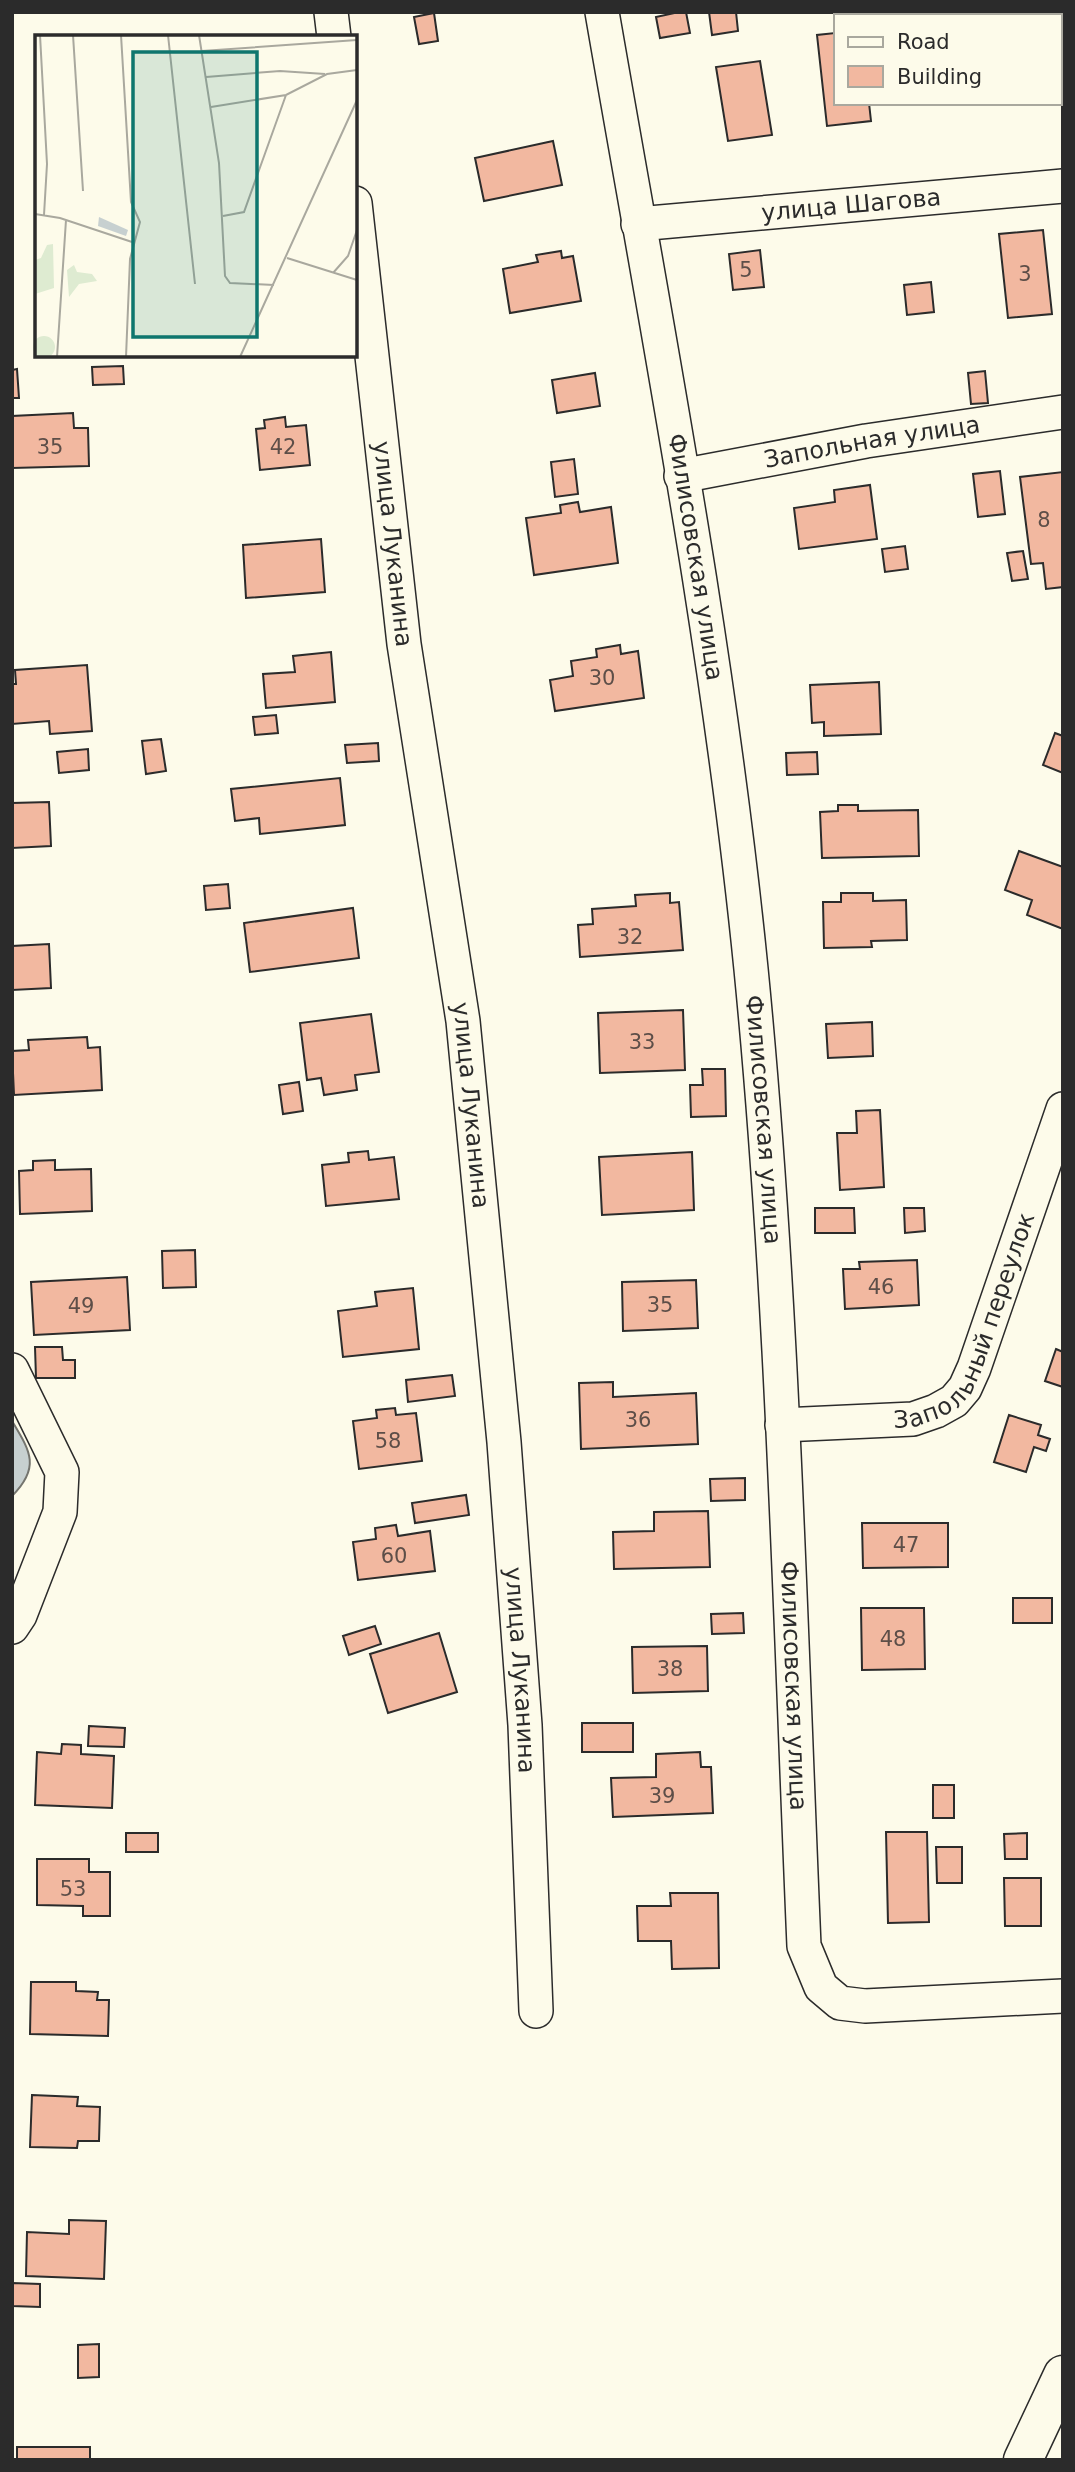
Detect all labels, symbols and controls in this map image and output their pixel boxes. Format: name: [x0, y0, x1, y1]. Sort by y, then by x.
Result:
legend: [834, 14, 1061, 105]
text: Road: [897, 30, 950, 54]
inset map: [35, 35, 357, 357]
text: Building: [897, 65, 982, 89]
street label: улица Шагова: [760, 183, 942, 227]
house number: 5: [739, 258, 753, 282]
house number: 3: [1018, 262, 1032, 286]
street label: Запольная улица: [762, 410, 982, 474]
street label: Филисовская улица: [662, 431, 729, 683]
house number: 35: [37, 435, 63, 459]
house number: 42: [270, 435, 296, 459]
street label: улица Луканина: [368, 439, 418, 648]
house number: 8: [1037, 508, 1051, 532]
house number: 30: [589, 666, 615, 690]
house number: 32: [617, 925, 643, 949]
street label: Филисовская улица: [740, 994, 787, 1245]
street label: улица Луканина: [446, 1000, 495, 1210]
house number: 33: [629, 1030, 655, 1054]
street label: Запольный переулок: [893, 1209, 1040, 1434]
house number: 46: [868, 1275, 894, 1299]
house number: 35: [647, 1293, 673, 1317]
house number: 49: [68, 1294, 94, 1318]
house number: 36: [625, 1408, 651, 1432]
house number: 58: [375, 1429, 401, 1453]
house number: 47: [893, 1533, 919, 1557]
house number: 60: [381, 1544, 407, 1568]
street label: Филисовская улица: [775, 1560, 812, 1811]
street label: улица Луканина: [499, 1566, 541, 1774]
house number: 48: [880, 1627, 906, 1651]
house number: 38: [657, 1657, 683, 1681]
house number: 39: [649, 1784, 675, 1808]
house number: 53: [60, 1877, 86, 1901]

